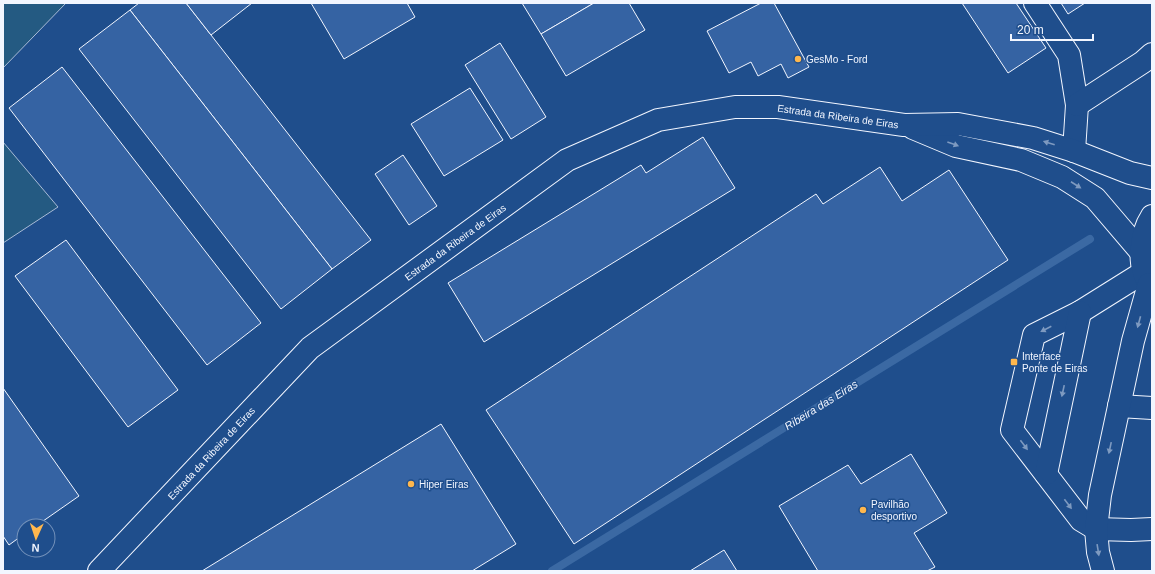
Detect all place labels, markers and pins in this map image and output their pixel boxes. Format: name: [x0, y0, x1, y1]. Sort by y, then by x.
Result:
marker: GesMo - Ford: [793, 54, 803, 64]
place label: GesMo - Ford: [806, 54, 868, 65]
place label: Interface Ponte de Eiras: [1022, 351, 1088, 374]
marker: Interface Ponte de Eiras: [1009, 357, 1019, 367]
marker: Hiper Eiras: [406, 479, 416, 489]
place label: Hiper Eiras: [419, 479, 468, 490]
place label: Pavilhão desportivo: [871, 499, 918, 522]
marker: Pavilhão desportivo: [858, 505, 868, 515]

